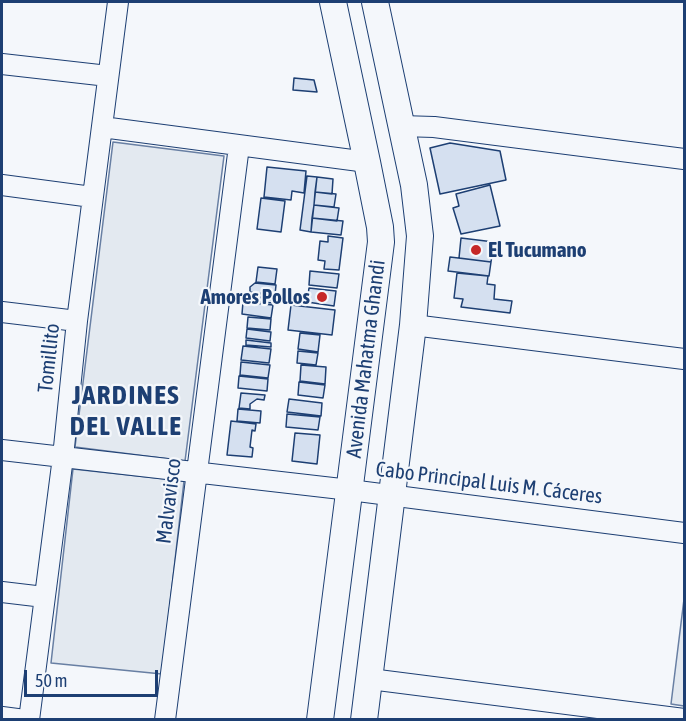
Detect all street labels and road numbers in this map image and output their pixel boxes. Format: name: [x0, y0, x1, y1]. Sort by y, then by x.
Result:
street label: Avenida Mahatma Ghandi: [341, 258, 391, 460]
street label: Tomillito: [33, 322, 65, 394]
street label: Malvavisco: [151, 457, 187, 545]
street label: Cabo Principal Luis M. Cáceres: [374, 457, 604, 509]

